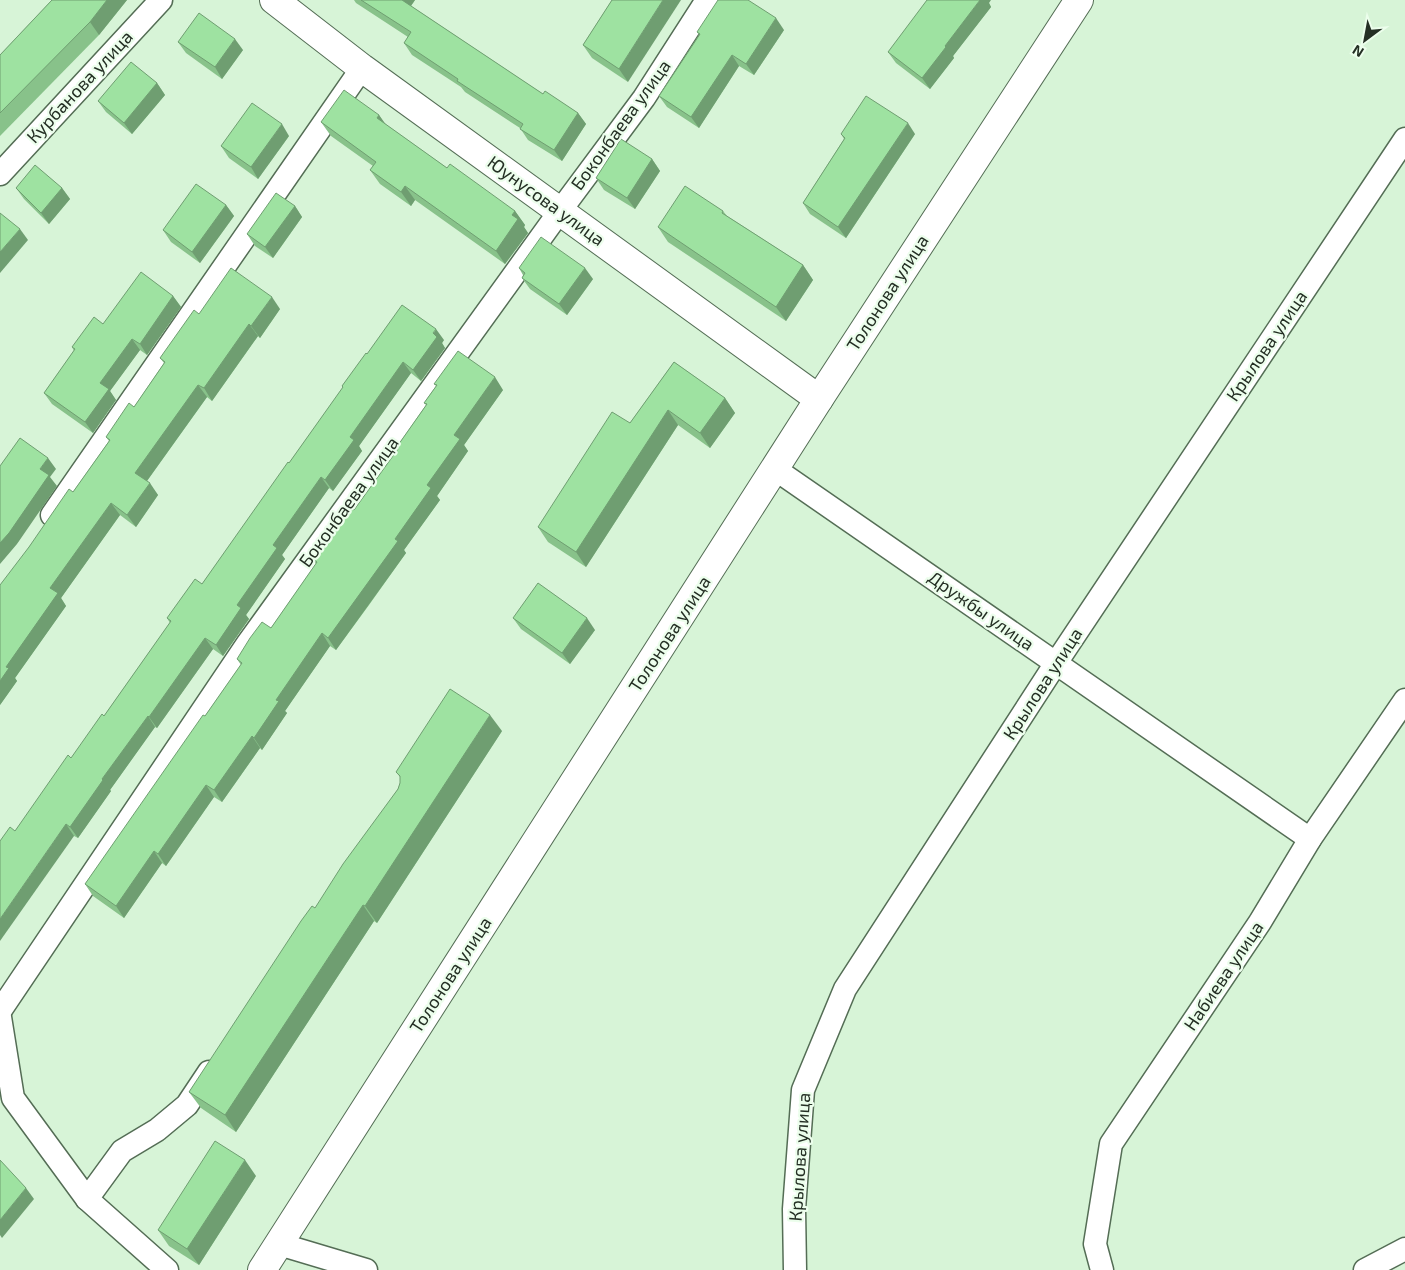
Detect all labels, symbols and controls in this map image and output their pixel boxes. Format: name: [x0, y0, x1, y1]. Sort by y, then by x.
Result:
north arrow: [1340, 15, 1390, 65]
street label: Курбанова улица: [21, 25, 137, 147]
text: N: [1349, 42, 1367, 61]
street label: Боконбаева улица: [566, 55, 675, 194]
street label: Юунусова улица: [484, 150, 609, 250]
street label: Толонова улица: [841, 230, 933, 355]
street label: Крылова улица: [1221, 286, 1311, 405]
street label: Боконбаева улица: [294, 432, 403, 571]
street label: Дружбы улица: [924, 566, 1039, 655]
street label: Толонова улица: [623, 571, 715, 696]
street label: Крылова улица: [998, 623, 1086, 743]
street label: Толонова улица: [404, 912, 496, 1037]
street label: Набиева улица: [1179, 917, 1268, 1034]
street label: Крылова улица: [784, 1092, 814, 1222]

